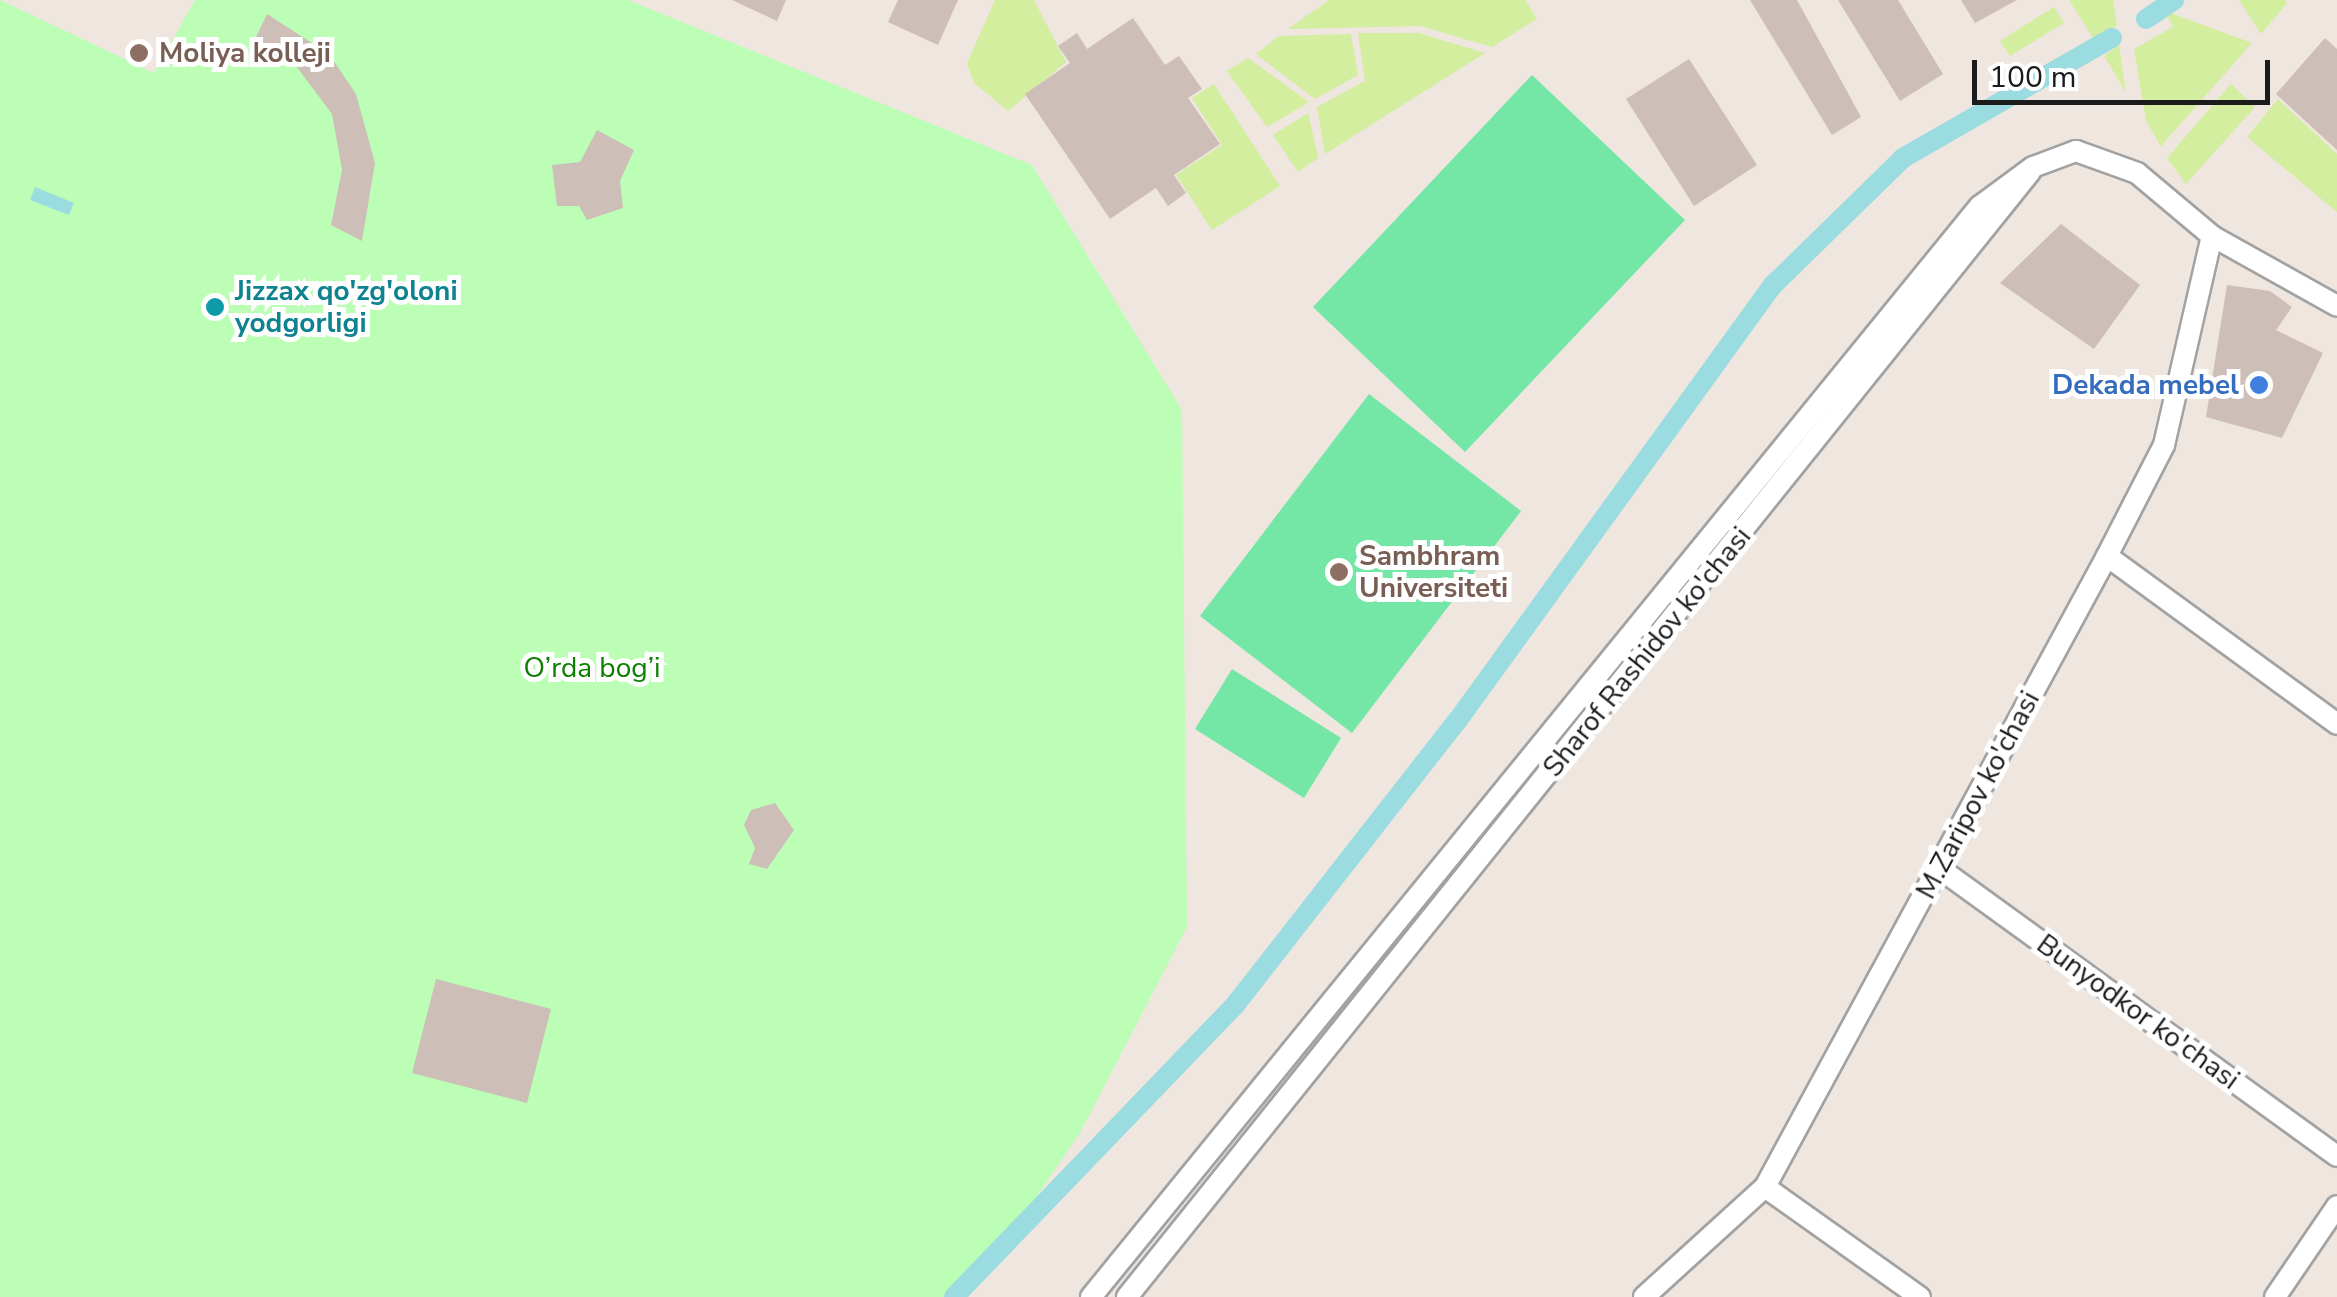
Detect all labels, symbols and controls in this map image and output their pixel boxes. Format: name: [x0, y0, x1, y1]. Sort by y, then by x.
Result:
place label: Moliya kolleji: [159, 36, 331, 70]
scale bar: [1977, 40, 2274, 102]
marker: Moliya kolleji: [128, 42, 150, 64]
text: 100 m: [1989, 57, 2076, 98]
place label: Jizzax qo'zg'oloni yodgorligi: [235, 274, 458, 340]
marker: Jizzax qo'zg'oloni yodgorligi: [204, 296, 226, 318]
place label: Dekada mebel: [2052, 368, 2239, 402]
marker: Dekada mebel: [2248, 374, 2270, 396]
street label: Sharof Rashidov ko'chasi: [1536, 520, 1758, 784]
place label: Sambhram Universiteti: [1359, 539, 1508, 605]
marker: Sambhram Universiteti: [1328, 561, 1350, 583]
park label: O’rda bog’i: [523, 651, 661, 685]
street label: M.Zaripov ko'chasi: [1909, 685, 2047, 905]
street label: Bunyodkor ko'chasi: [2030, 927, 2246, 1097]

